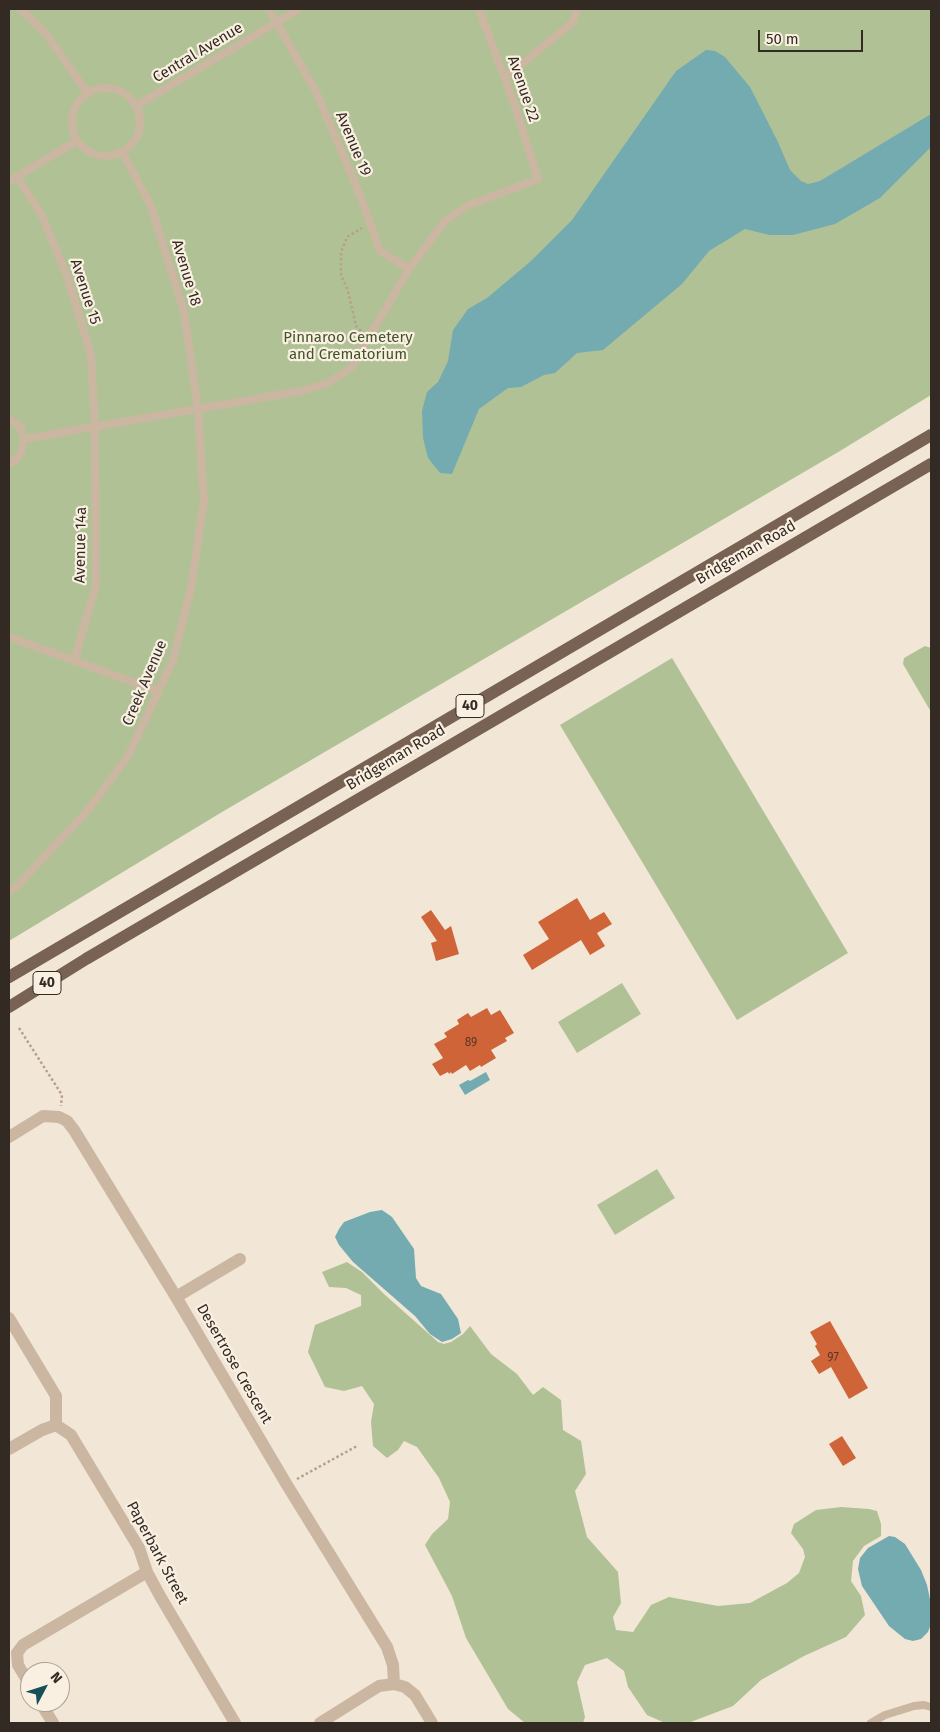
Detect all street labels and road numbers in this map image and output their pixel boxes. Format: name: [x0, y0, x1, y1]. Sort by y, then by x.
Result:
street label: Central Avenue: [150, 19, 246, 87]
street label: Avenue 22: [503, 54, 543, 124]
street label: Avenue 19: [331, 109, 375, 179]
street label: Avenue 18: [167, 238, 205, 308]
street label: Avenue 15: [66, 257, 104, 327]
street label: Avenue 14a: [71, 507, 91, 583]
street label: Bridgeman Road: [693, 517, 799, 589]
street label: Creek Avenue: [119, 637, 171, 729]
road number: 40: [456, 694, 484, 718]
street label: Bridgeman Road: [343, 721, 449, 795]
road number: 40: [33, 971, 61, 994]
street label: Desertrose Crescent: [192, 1301, 276, 1427]
street label: Paperbark Street: [122, 1498, 192, 1608]

